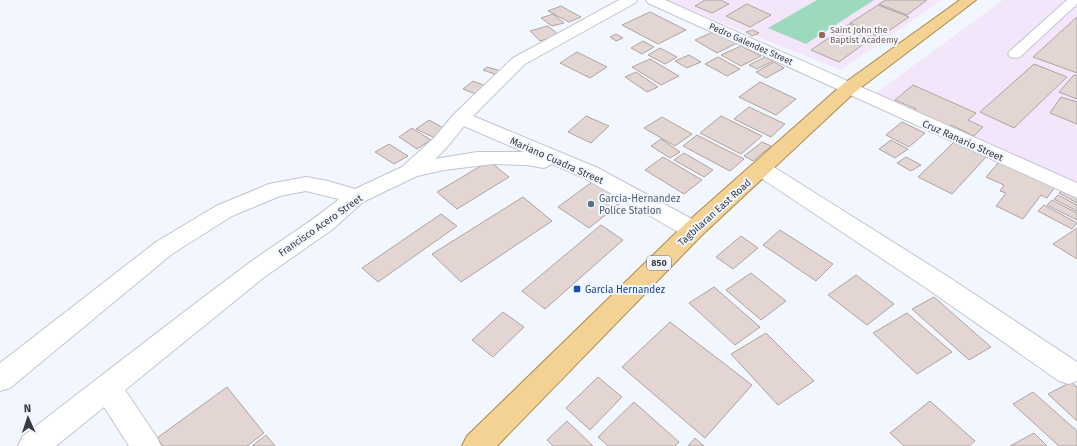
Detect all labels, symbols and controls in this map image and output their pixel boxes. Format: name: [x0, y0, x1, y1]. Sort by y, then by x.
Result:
street label: Pedro Galendez Street: [708, 21, 795, 67]
place label: Saint John the Baptist Academy: [830, 25, 899, 45]
marker: Saint John the Baptist Academy: [817, 30, 827, 40]
street label: Cruz Ranario Street: [920, 118, 1005, 164]
street label: Mariano Cuadra Street: [508, 135, 606, 187]
street label: Tagbilaran East Road: [676, 177, 754, 249]
street label: Francisco Acero Street: [276, 192, 365, 259]
place label: Garcia-Hernandez Police Station: [599, 193, 681, 217]
marker: Garcia-Hernandez Police Station: [586, 199, 596, 209]
road number: 850: [647, 256, 671, 270]
marker: Garcia Hernandez: [572, 284, 582, 294]
place label: Garcia Hernandez: [585, 284, 666, 296]
north arrow: [8, 398, 48, 438]
text: N: [24, 402, 31, 415]

